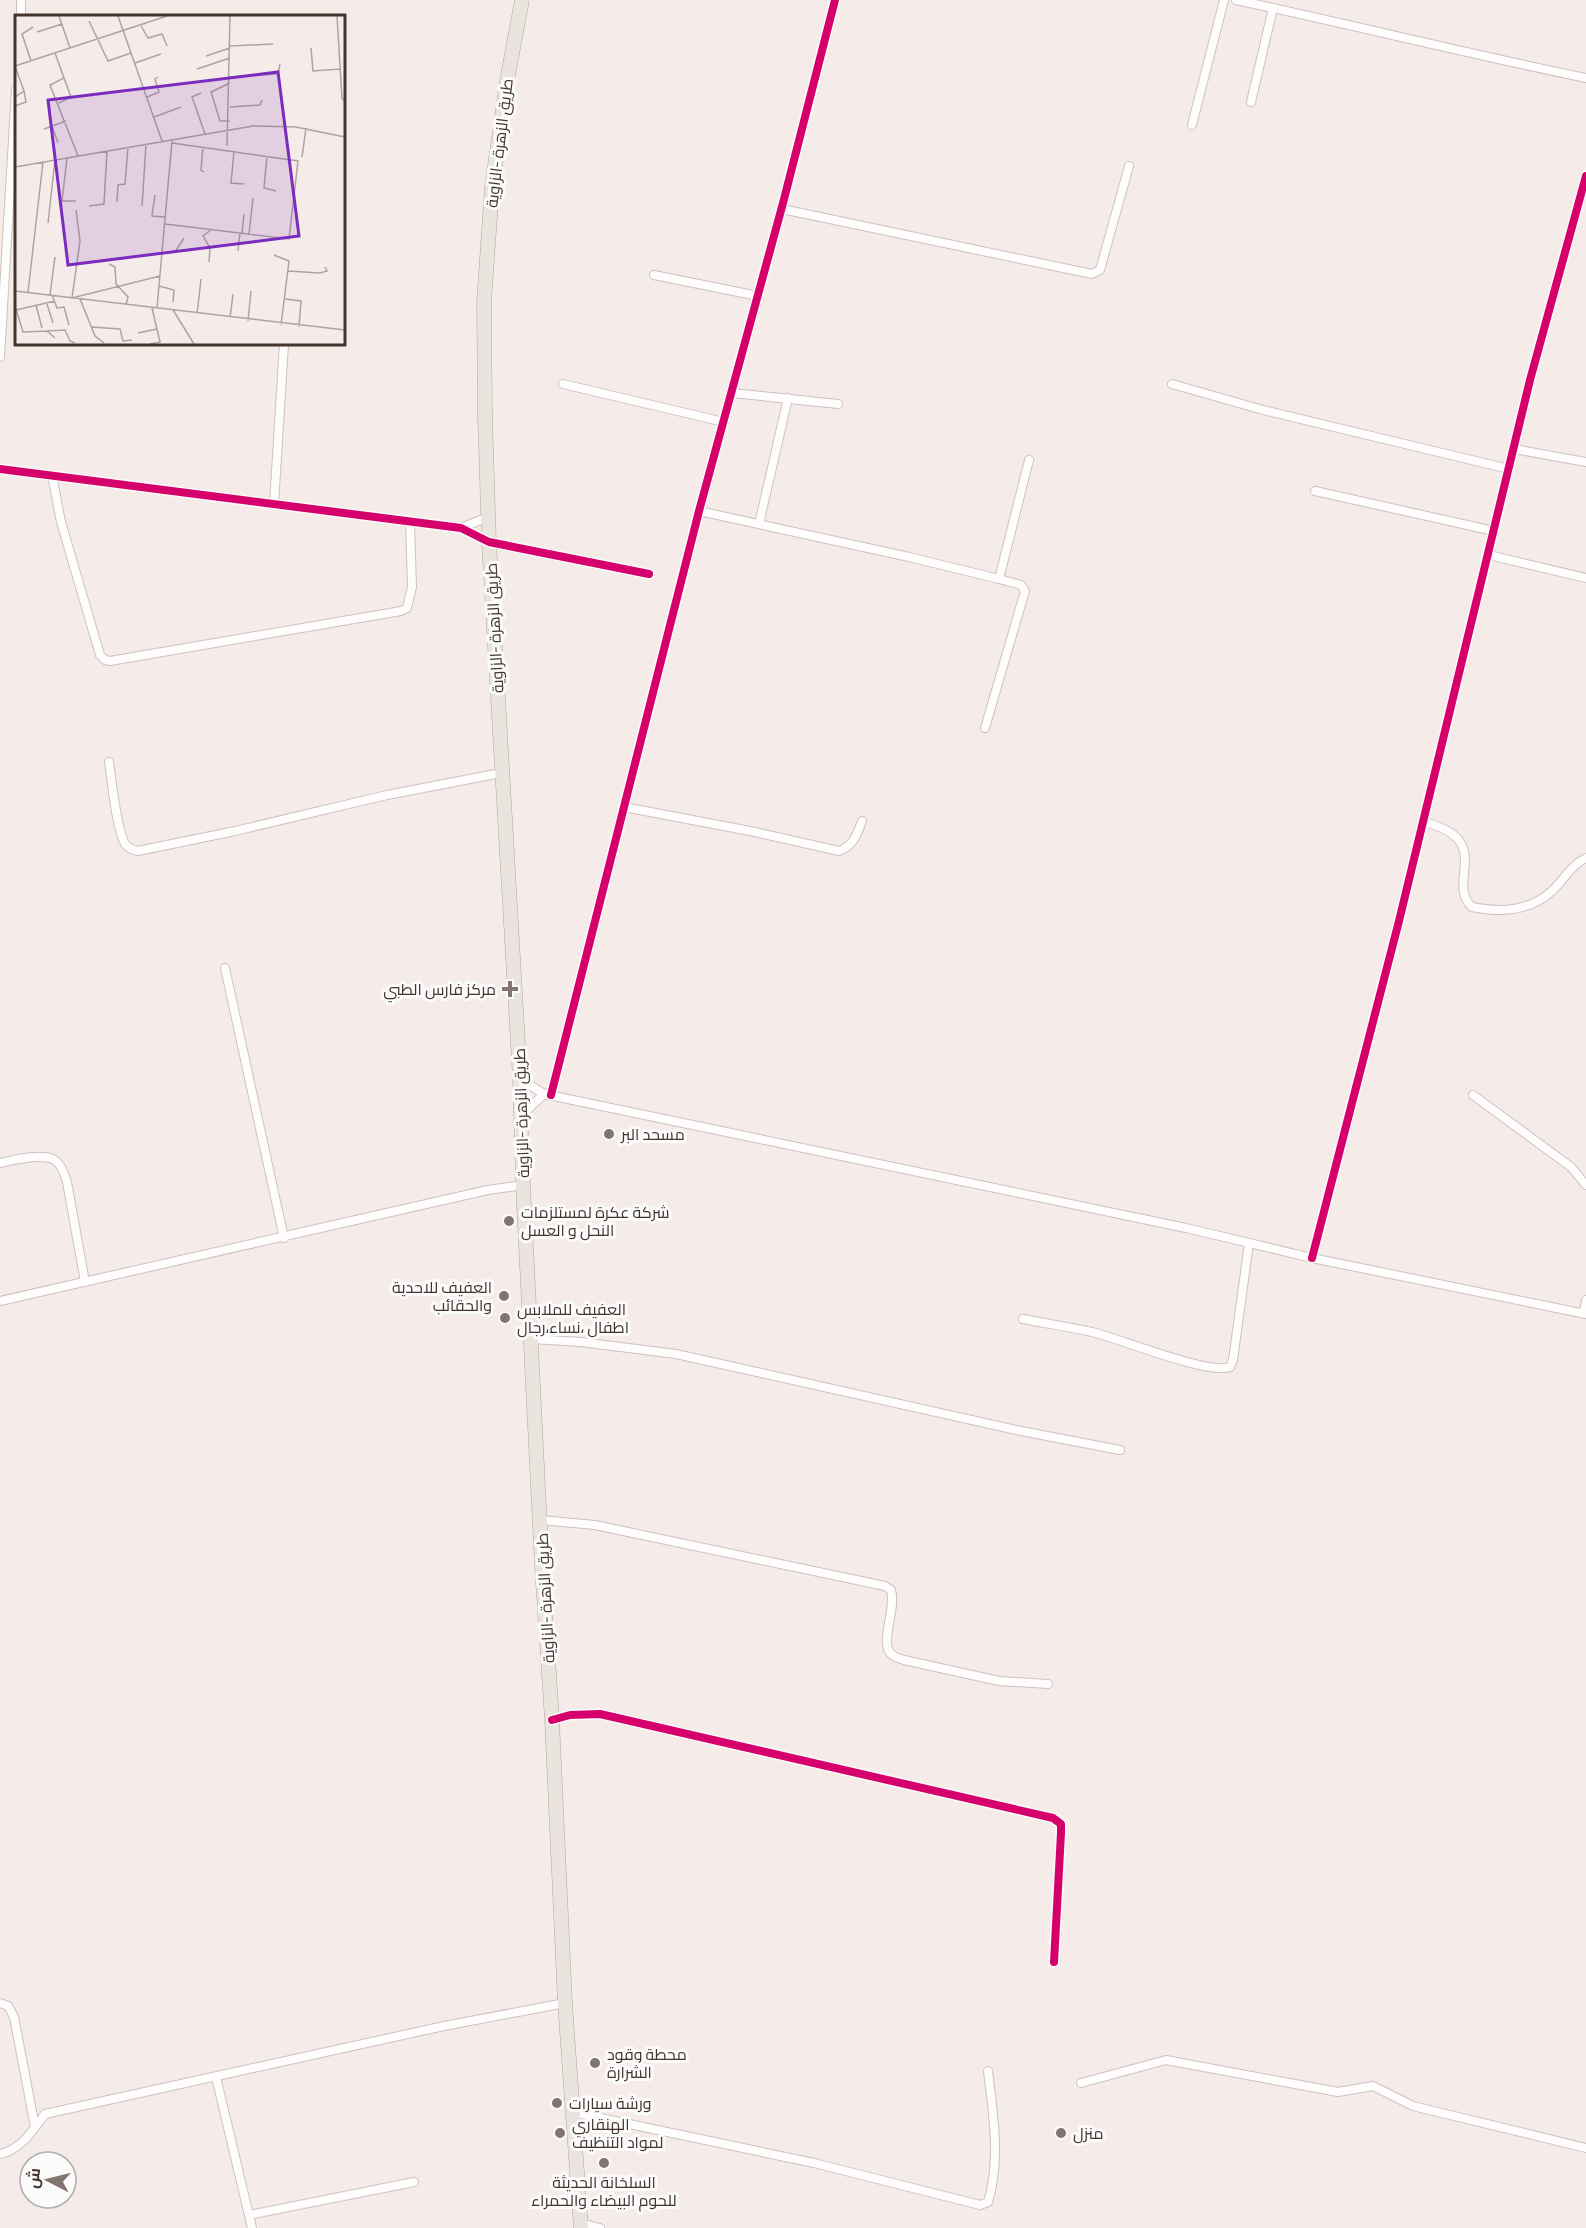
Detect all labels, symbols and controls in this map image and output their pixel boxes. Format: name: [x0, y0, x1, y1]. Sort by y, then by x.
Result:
inset map: [15, 15, 345, 345]
street label: طريق الزهرة -الزاوية: [480, 77, 518, 209]
street label: طريق الزهرة -الزاوية: [480, 562, 508, 694]
place label: مركز فارس الطبي: [383, 978, 496, 1003]
marker: مركز فارس الطبي: [501, 980, 519, 998]
street label: طريق الزهرة -الزاوية: [508, 1048, 534, 1178]
place label: مسحد البر: [620, 1123, 685, 1145]
marker: مسحد البر: [602, 1127, 616, 1141]
place label: شركة عكرة لمستلزمات النحل و العسل: [521, 1201, 670, 1241]
marker: شركة عكرة لمستلزمات النحل و العسل: [502, 1214, 516, 1228]
place label: العفيف للاحدية والحقائب: [392, 1276, 492, 1316]
marker: العفيف للاحدية والحقائب: [497, 1289, 511, 1303]
place label: العفيف للملابس اطفال ،نساء،رجال: [517, 1298, 629, 1338]
marker: العفيف للملابس اطفال ،نساء،رجال: [498, 1311, 512, 1325]
street label: طريق الزهرة -الزاوية: [531, 1532, 559, 1664]
place label: محطة وقود الشرارة: [607, 2043, 687, 2083]
marker: محطة وقود الشرارة: [588, 2056, 602, 2070]
place label: ورشة سيارات: [569, 2092, 651, 2114]
marker: ورشة سيارات: [550, 2096, 564, 2110]
place label: الهنقاري لمواد التنظيف: [572, 2113, 663, 2153]
place label: منزل: [1073, 2122, 1103, 2144]
marker: الهنقاري لمواد التنظيف: [553, 2126, 567, 2140]
marker: منزل: [1054, 2126, 1068, 2140]
north arrow: [18, 2150, 78, 2210]
marker: السلخانة الحديثة للحوم البيضاء والحمراء: [597, 2156, 611, 2170]
text: ش: [21, 2167, 45, 2190]
place label: السلخانة الحديثة للحوم البيضاء والحمراء: [531, 2171, 677, 2212]

